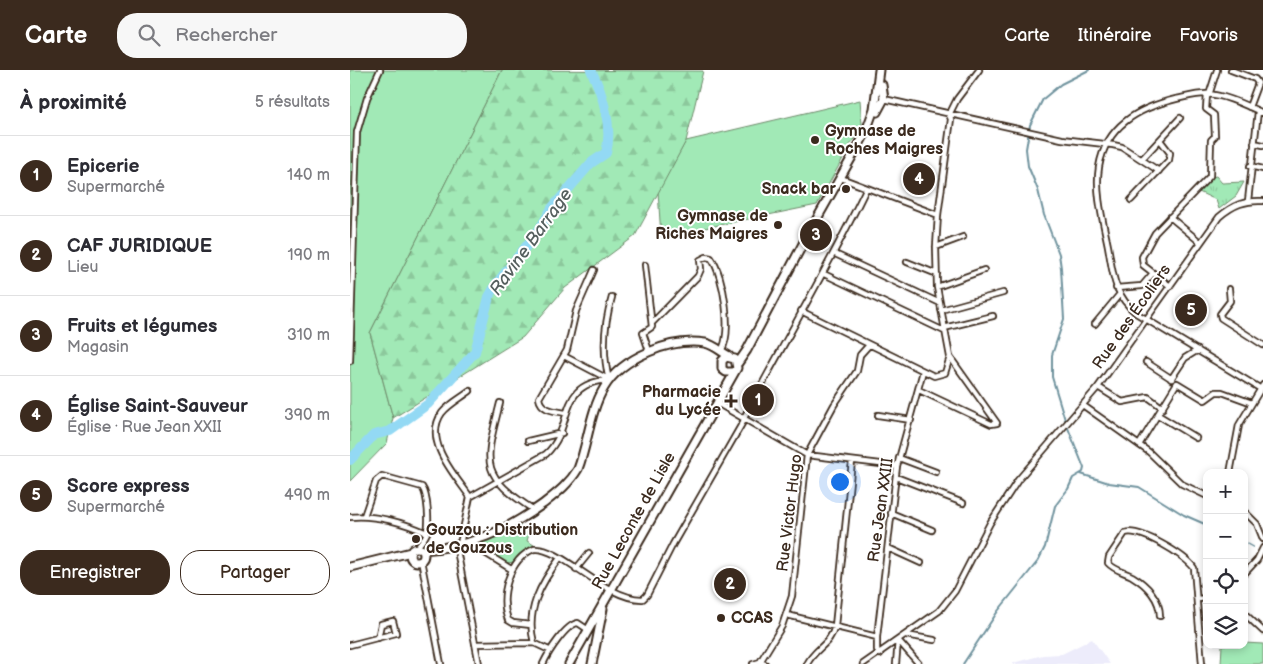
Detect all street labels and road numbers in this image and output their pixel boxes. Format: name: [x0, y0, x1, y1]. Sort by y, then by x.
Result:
street label: Rue des Écoliers: [1087, 260, 1175, 373]
street label: Rue Leconte de Lisle: [588, 449, 680, 593]
street label: Rue Victor Hugo: [773, 453, 807, 573]
street label: Rue Jean XXIII: [864, 457, 898, 563]

